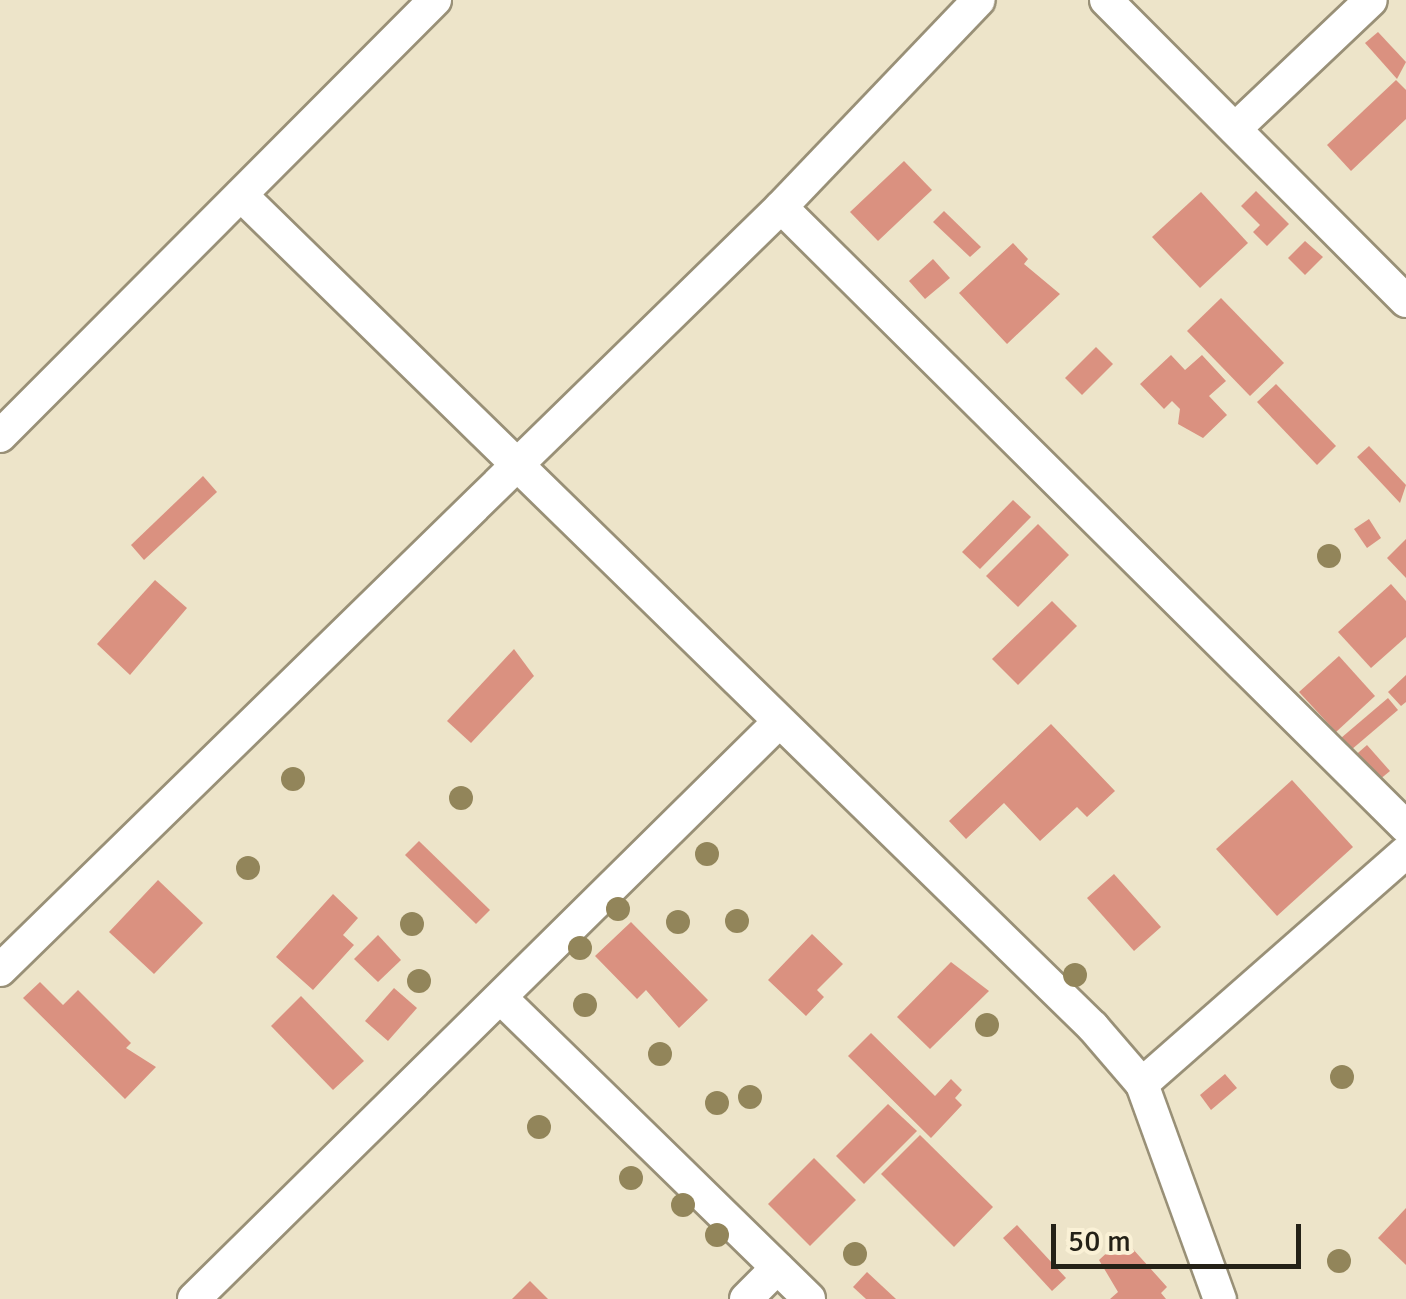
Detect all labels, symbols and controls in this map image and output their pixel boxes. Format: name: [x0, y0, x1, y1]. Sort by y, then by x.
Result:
scale bar: [1056, 1204, 1306, 1266]
text: 50 m: [1068, 1223, 1131, 1260]

